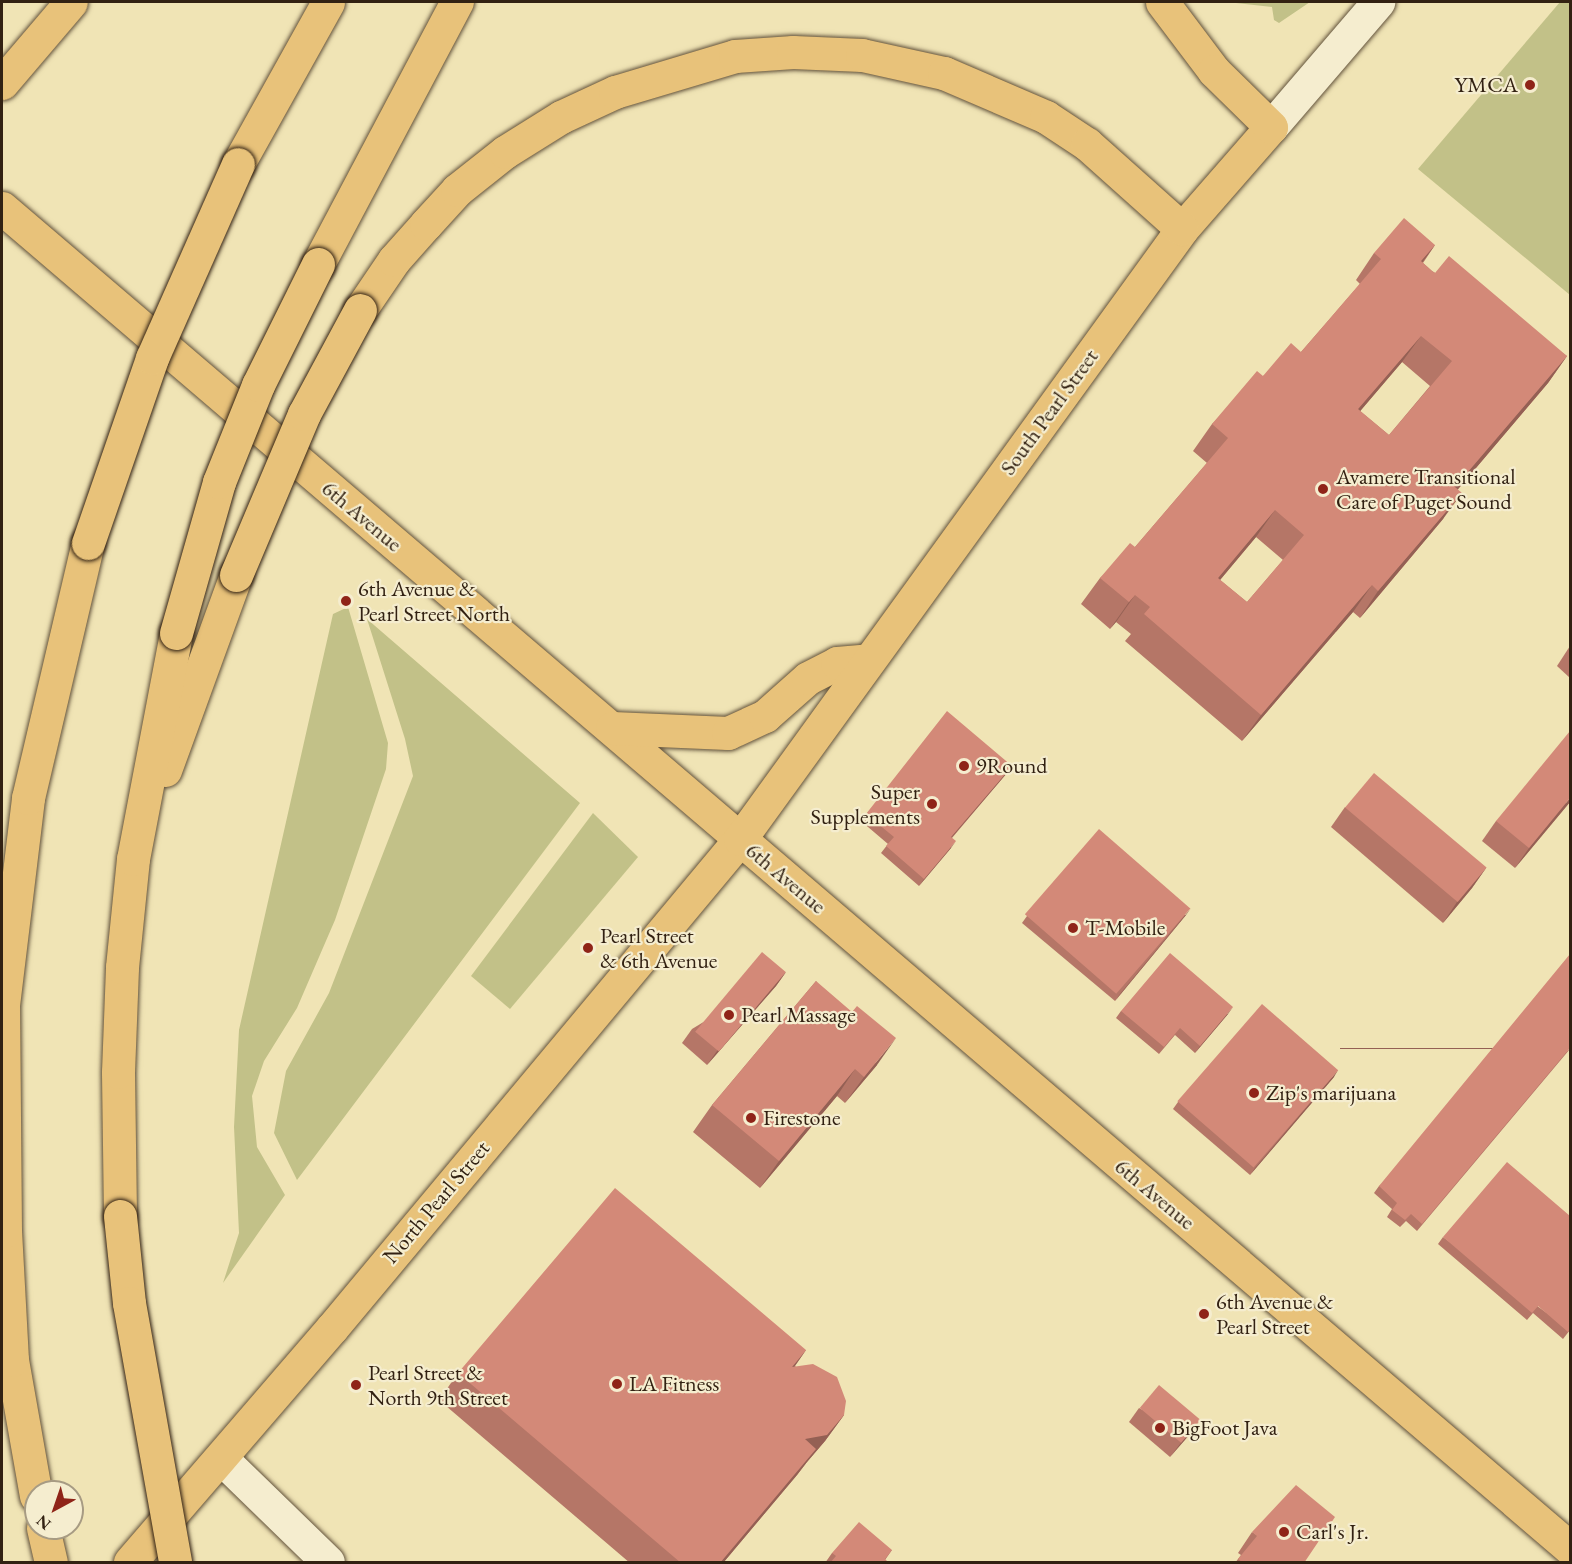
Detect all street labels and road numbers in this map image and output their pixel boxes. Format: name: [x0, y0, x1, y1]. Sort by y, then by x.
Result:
street label: South Pearl Street: [994, 344, 1104, 480]
street label: 6th Avenue: [317, 475, 407, 557]
street label: 6th Avenue: [741, 837, 831, 919]
street label: North Pearl Street: [377, 1135, 495, 1269]
street label: 6th Avenue: [1110, 1153, 1200, 1235]

